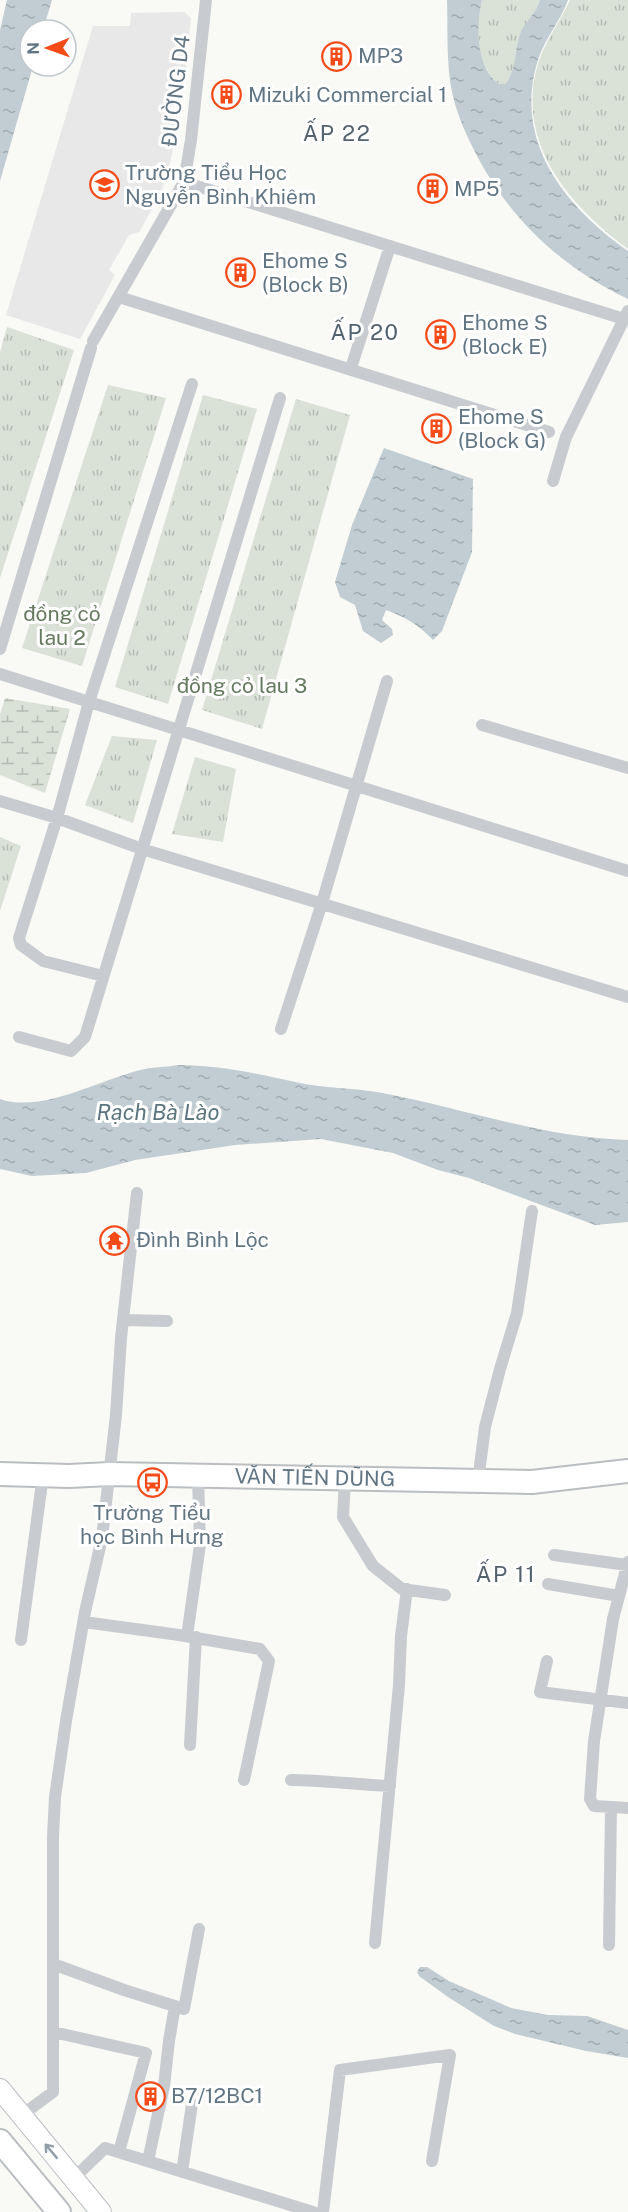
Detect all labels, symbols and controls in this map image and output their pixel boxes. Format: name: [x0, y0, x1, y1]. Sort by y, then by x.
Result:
north arrow: [18, 18, 78, 78]
street label: ĐƯỜNG D4: [156, 34, 195, 148]
building icon: MP3: [321, 40, 353, 72]
text: N: [24, 42, 43, 55]
place label: MP3: [358, 43, 403, 68]
building icon: Mizuki Commercial 1: [211, 79, 243, 111]
place label: Mizuki Commercial 1: [248, 82, 447, 107]
district label: ẤP 22: [303, 118, 371, 146]
place label: Trường Tiểu Học Nguyễn Bỉnh Khiêm: [125, 160, 316, 209]
school or university icon: Trường Tiểu Học Nguyễn Bỉnh Khiêm: [88, 169, 120, 201]
building icon: MP5: [417, 173, 449, 205]
place label: MP5: [454, 176, 499, 201]
place label: Ehome S (Block B): [262, 248, 349, 297]
building icon: Ehome S (Block B): [225, 257, 257, 289]
place label: Ehome S (Block E): [462, 310, 548, 359]
district label: ẤP 20: [330, 317, 400, 345]
building icon: Ehome S (Block E): [425, 319, 457, 351]
place label: Ehome S (Block G): [458, 404, 546, 453]
building icon: Ehome S (Block G): [421, 413, 453, 445]
park label: đồng cỏ lau 2: [23, 601, 101, 650]
park label: đồng cỏ lau 3: [177, 673, 307, 698]
water label: Rạch Bà Lào: [97, 1099, 220, 1125]
temple icon: Đình Bình Lộc: [99, 1224, 131, 1256]
place label: Đình Bình Lộc: [136, 1227, 269, 1252]
street label: VĂN TIẾN DŨNG: [234, 1463, 395, 1491]
bus stop icon: Trường Tiểu học Bình Hưng: [136, 1466, 168, 1498]
place label: Trường Tiểu học Bình Hưng: [80, 1500, 224, 1549]
district label: ẤP 11: [476, 1559, 536, 1587]
building icon: B7/12BC1: [134, 2080, 166, 2112]
place label: B7/12BC1: [171, 2083, 263, 2108]
one-way arrow: [44, 2143, 57, 2159]

